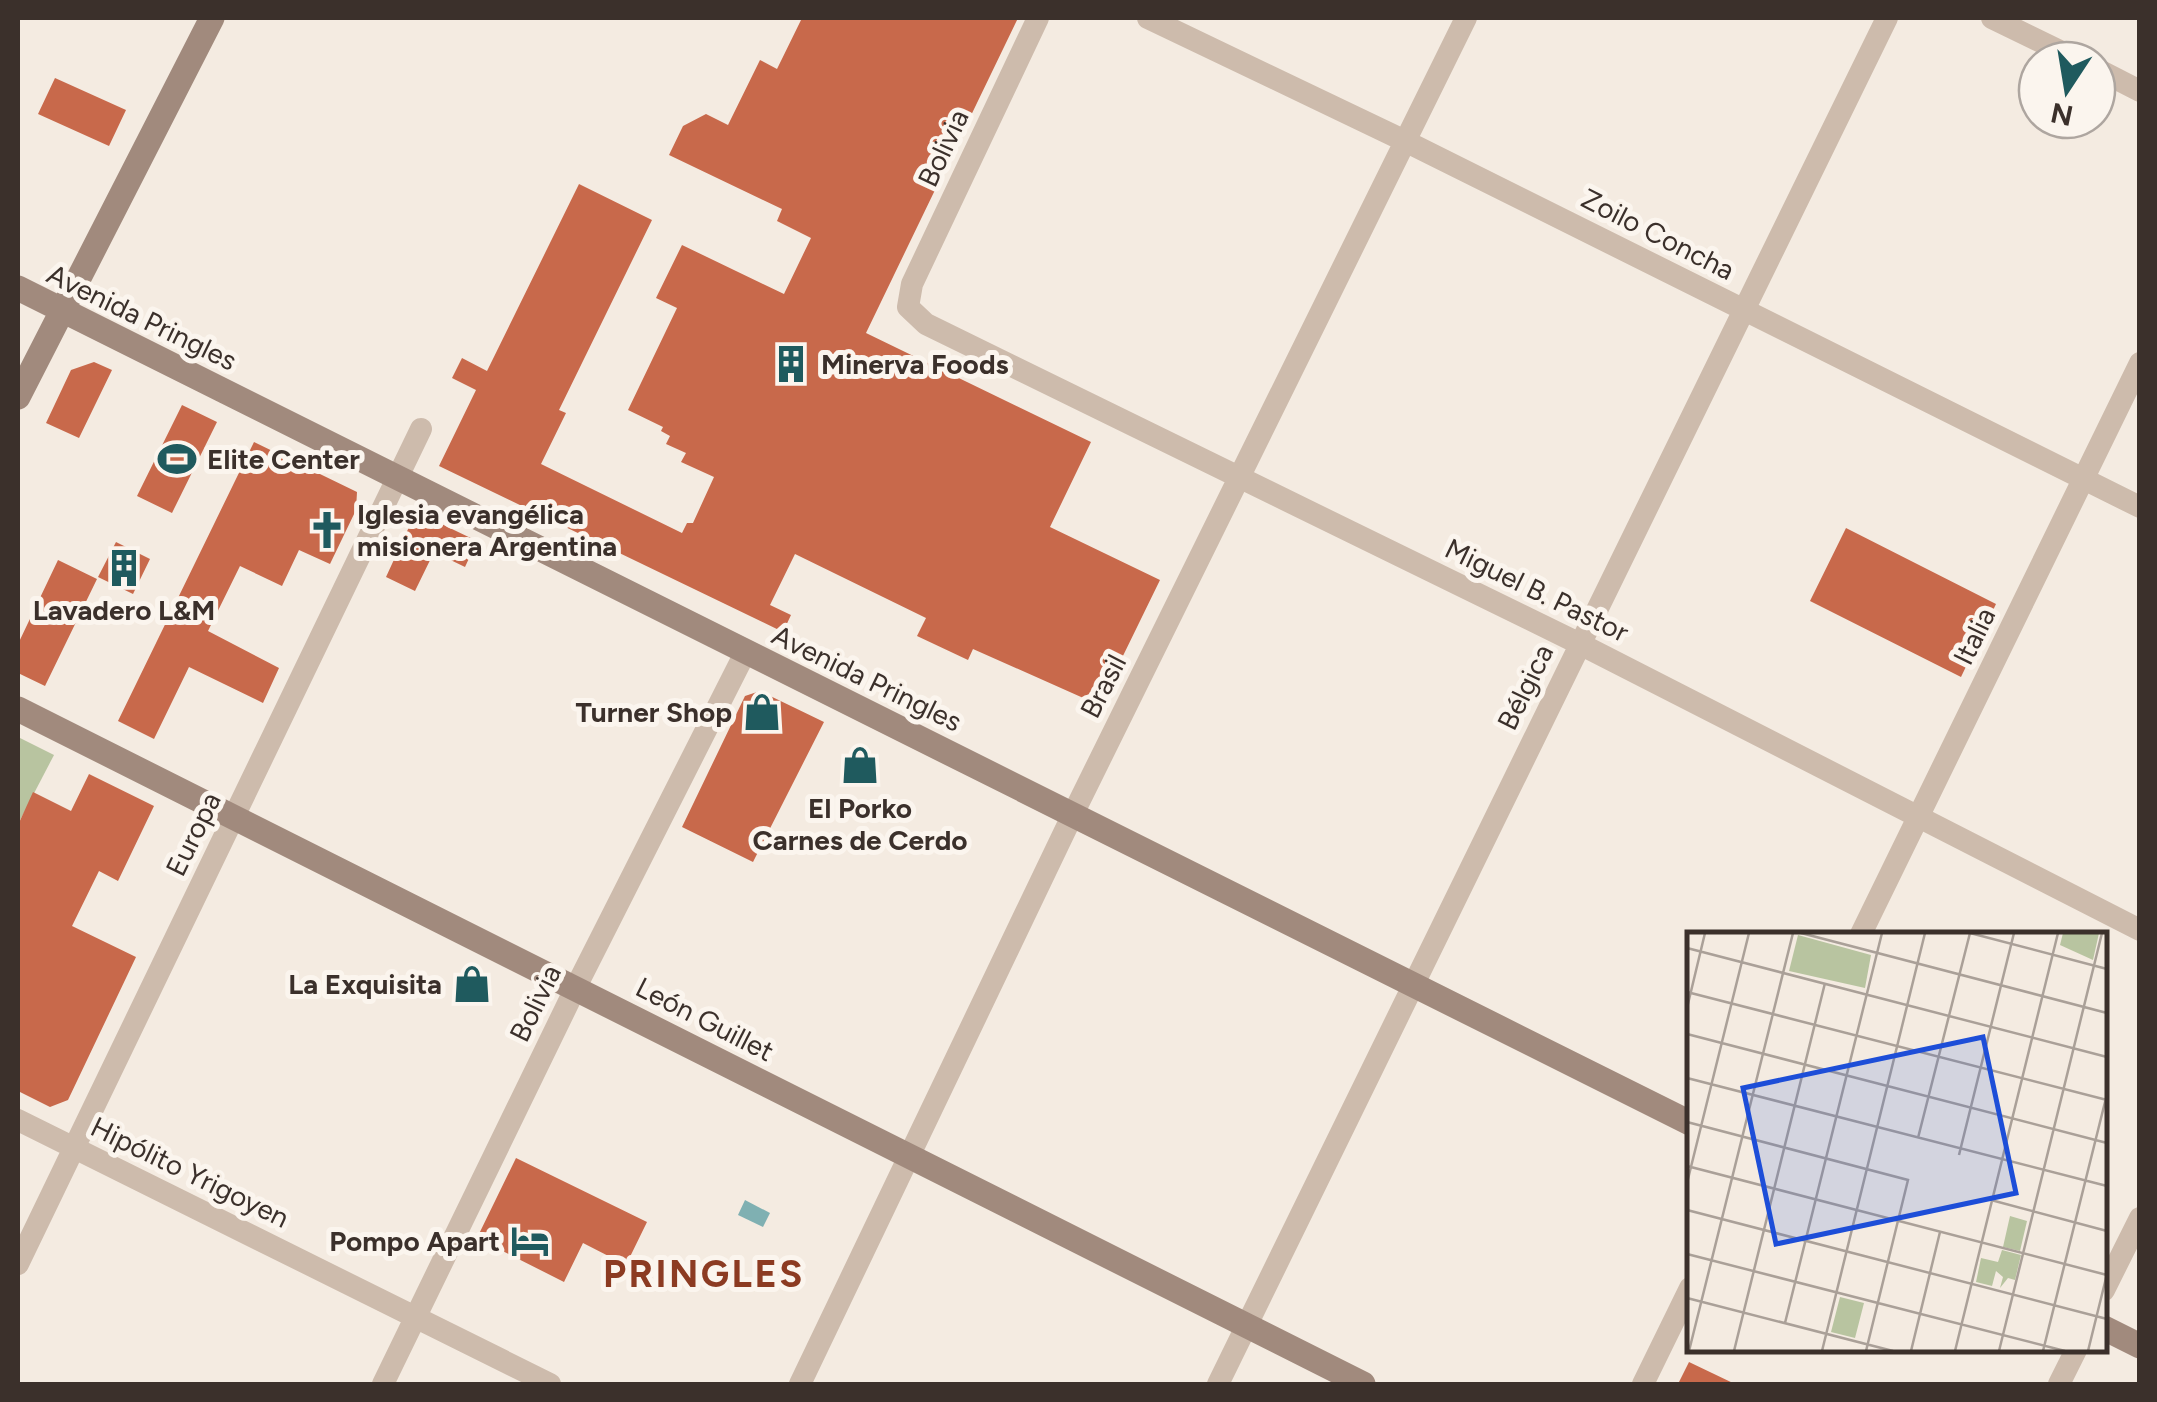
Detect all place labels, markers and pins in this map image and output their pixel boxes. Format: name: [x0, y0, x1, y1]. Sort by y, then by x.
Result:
building icon: Minerva Foods: [770, 343, 812, 385]
place label: Minerva Foods: [821, 347, 1009, 381]
sports icon: Elite Center: [156, 438, 198, 480]
place label: Elite Center: [207, 442, 360, 476]
place label: Iglesia evangélica misionera Argentina: [357, 497, 617, 563]
church icon: Iglesia evangélica misionera Argentina: [306, 509, 348, 551]
building icon: Lavadero L&M: [103, 547, 145, 589]
place label: Lavadero L&M: [33, 593, 215, 627]
shop icon: Turner Shop: [741, 691, 783, 733]
place label: Turner Shop: [575, 695, 732, 729]
shop icon: El Porko Carnes de Cerdo: [839, 744, 881, 786]
place label: El Porko Carnes de Cerdo: [752, 791, 968, 857]
shop icon: La Exquisita: [451, 963, 493, 1005]
place label: La Exquisita: [288, 967, 442, 1001]
hotel icon: Pompo Apart: [509, 1220, 551, 1262]
place label: Pompo Apart: [329, 1224, 500, 1258]

